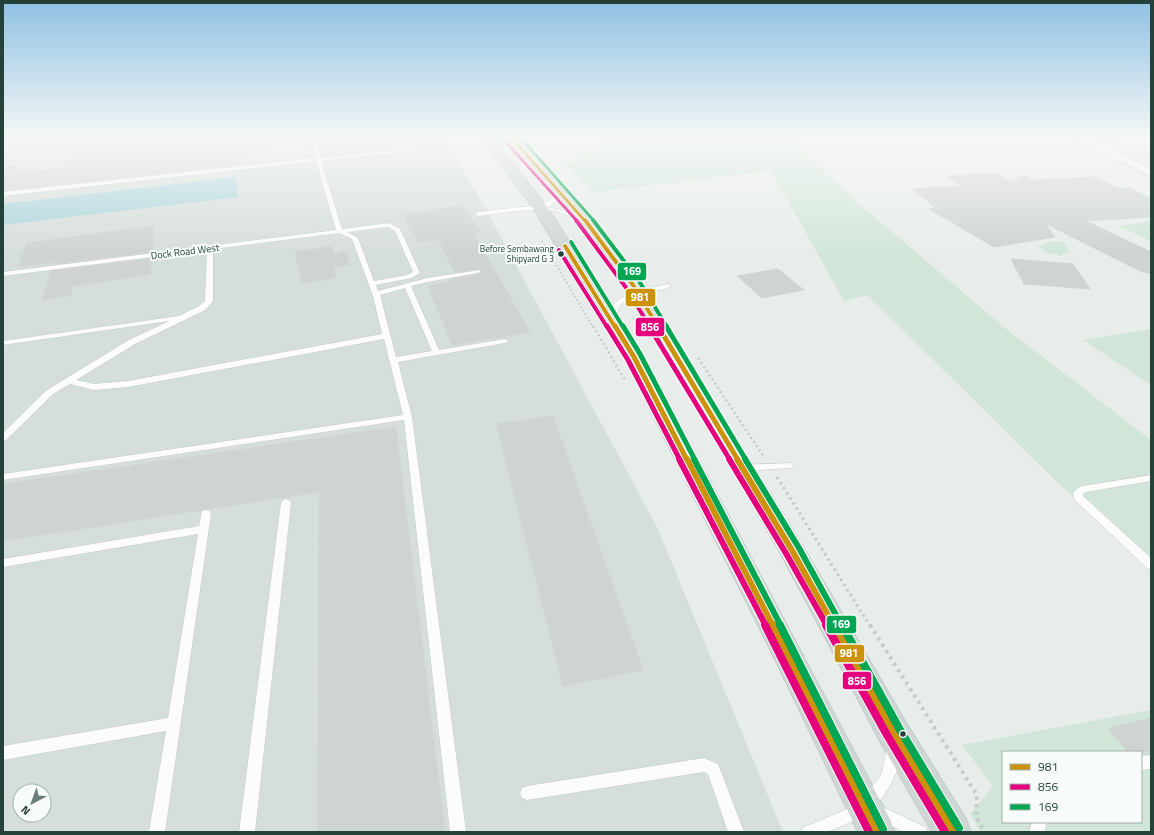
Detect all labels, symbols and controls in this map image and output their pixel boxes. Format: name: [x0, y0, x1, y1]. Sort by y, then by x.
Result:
street label: Dock Road West: [150, 240, 221, 263]
place label: Before Sembawang Shipyard G 3: [480, 242, 554, 265]
marker: Before Sembawang Shipyard G 3: [556, 249, 566, 259]
line badge: 169: [617, 262, 647, 281]
text: 169: [623, 263, 641, 279]
line badge: 981: [625, 288, 656, 307]
text: 981: [631, 289, 649, 305]
line badge: 856: [635, 317, 665, 337]
text: 856: [641, 319, 659, 335]
line badge: 169: [826, 615, 857, 634]
text: 169: [832, 616, 850, 632]
line badge: 981: [834, 644, 865, 663]
text: 981: [840, 645, 858, 661]
line badge: 856: [842, 671, 872, 690]
text: 856: [848, 673, 866, 689]
unlabelled marker: [898, 729, 908, 739]
legend: [1002, 751, 1142, 823]
text: 981: [1038, 757, 1058, 776]
text: 856: [1038, 777, 1058, 796]
north arrow: [12, 783, 52, 823]
text: 169: [1038, 797, 1058, 816]
text: N: [17, 802, 34, 819]

